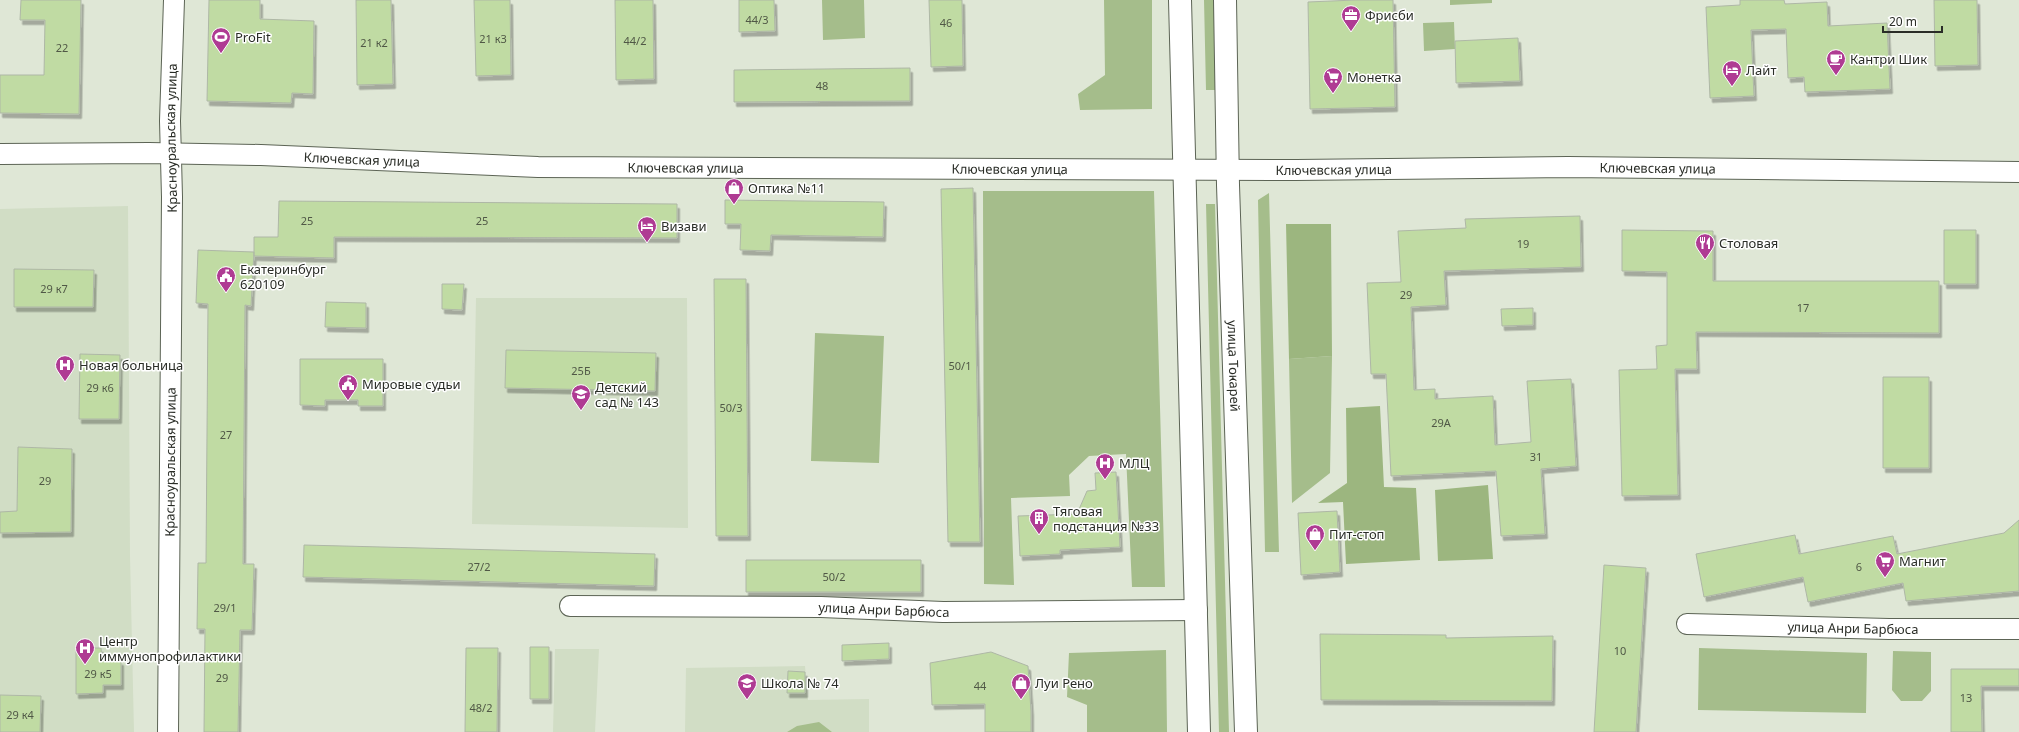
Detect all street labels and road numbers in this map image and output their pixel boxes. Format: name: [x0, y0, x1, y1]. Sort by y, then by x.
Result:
street label: Красноуральская улица: [161, 63, 181, 213]
street label: Ключевская улица: [303, 148, 420, 171]
street label: Ключевская улица: [628, 158, 744, 177]
street label: Ключевская улица: [1599, 158, 1716, 178]
street label: Ключевская улица: [952, 160, 1068, 178]
street label: Ключевская улица: [1276, 160, 1392, 179]
street label: улица Токарей: [1223, 320, 1244, 412]
street label: Красноуральская улица: [160, 387, 180, 537]
street label: улица Анри Барбюса: [818, 598, 949, 621]
street label: улица Анри Барбюса: [1787, 617, 1918, 638]

